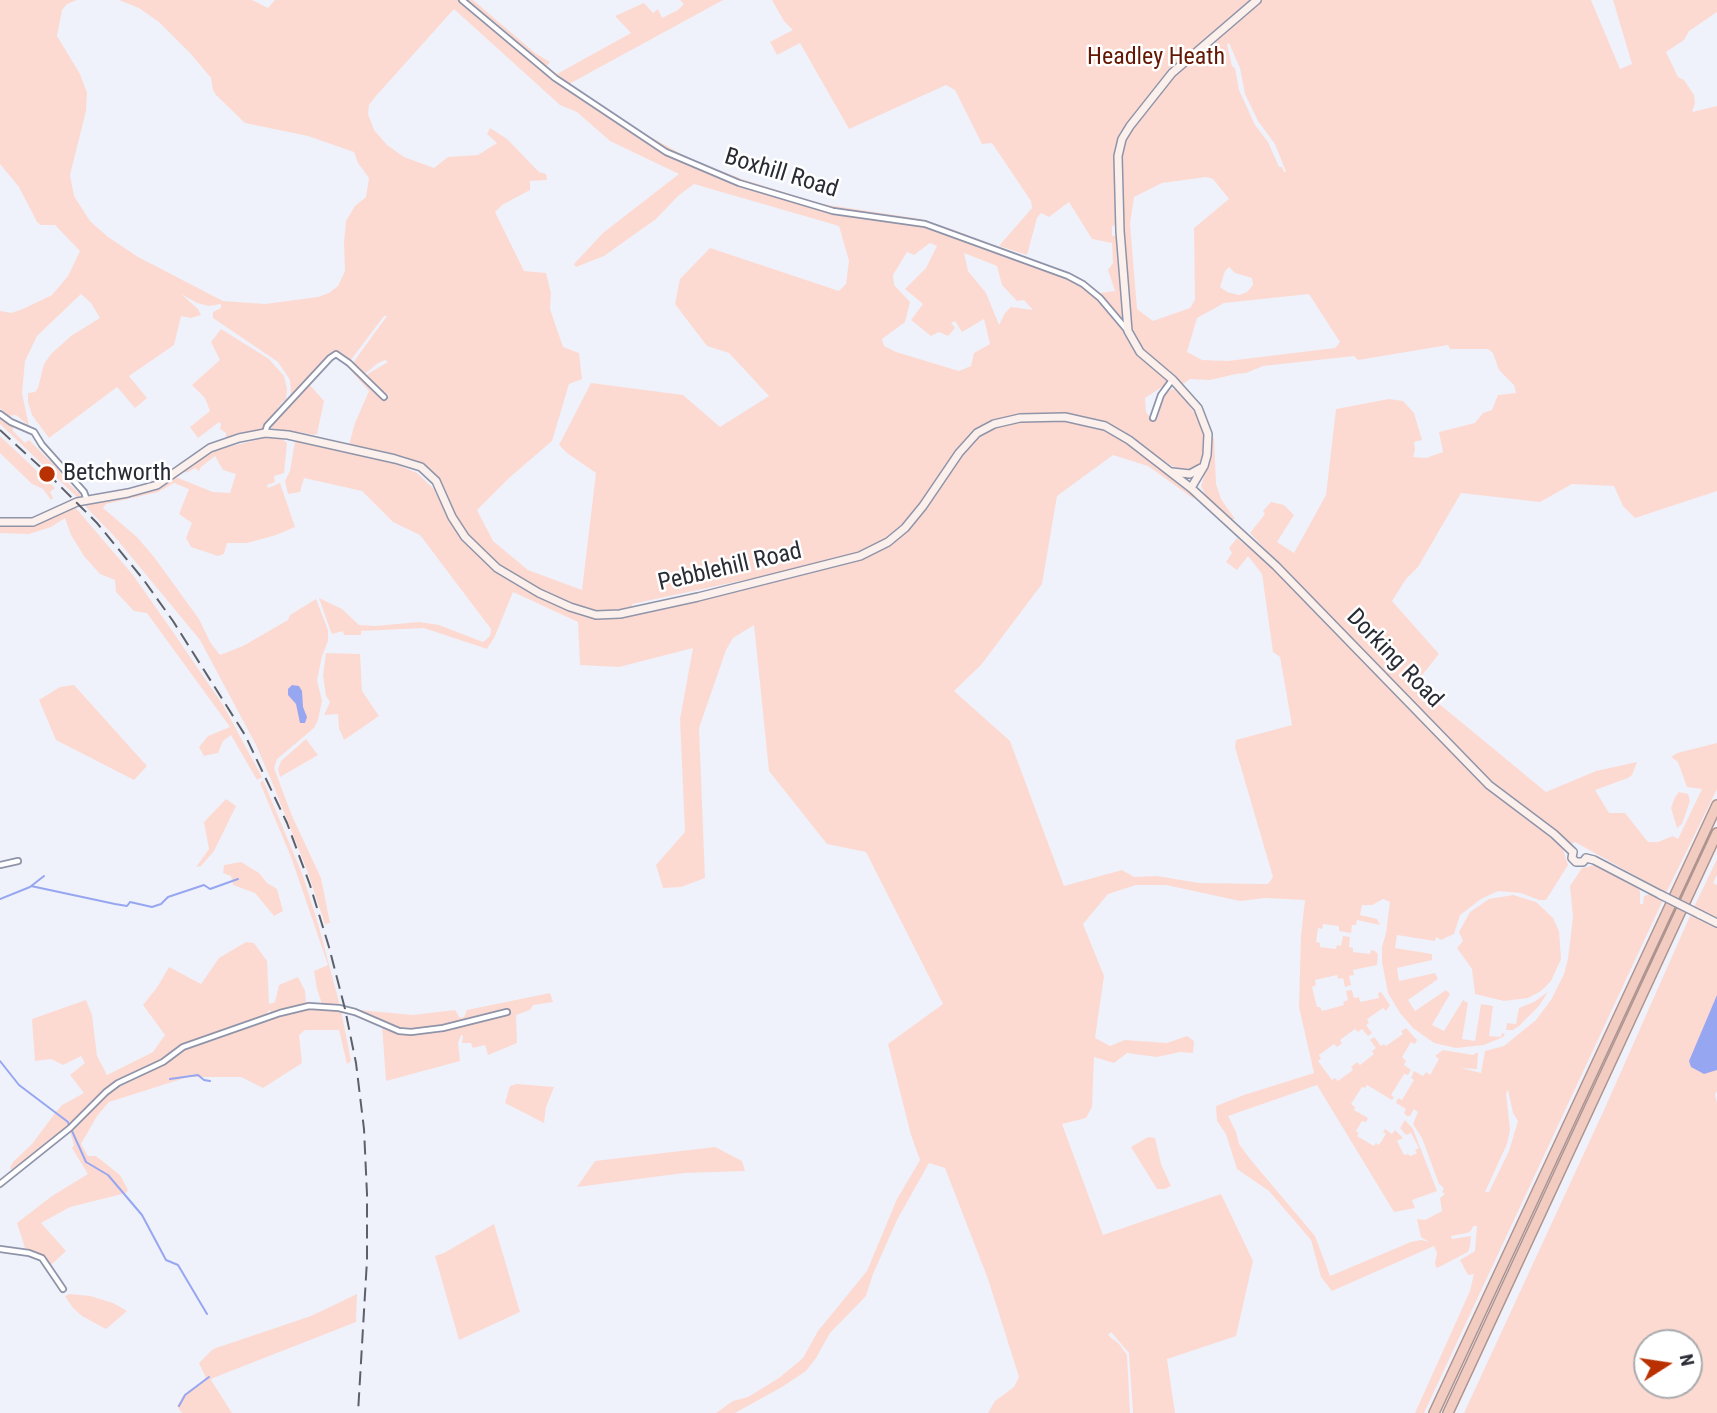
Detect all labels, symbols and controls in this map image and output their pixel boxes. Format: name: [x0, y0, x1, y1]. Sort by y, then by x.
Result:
park label: Headley Heath: [1087, 44, 1225, 72]
street label: Boxhill Road: [721, 143, 841, 205]
place label: Betchworth: [63, 460, 171, 488]
marker: Betchworth: [37, 464, 57, 484]
street label: Pebblehill Road: [655, 537, 805, 599]
street label: Dorking Road: [1340, 603, 1448, 715]
north arrow: [1633, 1329, 1703, 1399]
text: N: [1675, 1352, 1700, 1368]

